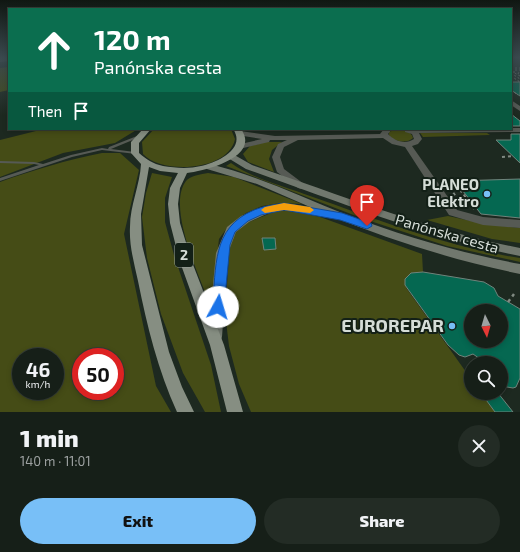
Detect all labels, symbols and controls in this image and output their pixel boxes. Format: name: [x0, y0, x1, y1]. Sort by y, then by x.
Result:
text: 120 m: [94, 22, 171, 56]
icon: ahead: [28, 24, 80, 76]
text: Panónska cesta: [94, 56, 222, 78]
icon: arrive: [70, 100, 92, 122]
text: Then: [28, 102, 62, 120]
place label: PLANEO Elektro: [422, 175, 479, 210]
pin: [350, 185, 384, 226]
marker: PLANEO Elektro: [482, 189, 492, 199]
icon: arrive: [356, 191, 378, 213]
street label: Panónska cesta: [394, 210, 501, 256]
road number: 2: [175, 243, 193, 267]
position arrow: [197, 286, 239, 328]
north arrow: [464, 304, 508, 348]
map controls: [464, 304, 508, 400]
place label: EUROREPAR: [341, 314, 444, 336]
marker: EUROREPAR: [447, 321, 457, 331]
speed limit sign: 50: [72, 348, 124, 400]
button: search: [464, 356, 508, 400]
text: 46: [26, 357, 50, 381]
text: km/h: [26, 378, 50, 390]
text: 1 min: [20, 423, 79, 452]
button: close: [458, 425, 500, 467]
text: 140 m · 11:01: [20, 453, 91, 469]
button: Exit: [20, 498, 256, 544]
button: Share: [264, 498, 500, 544]

